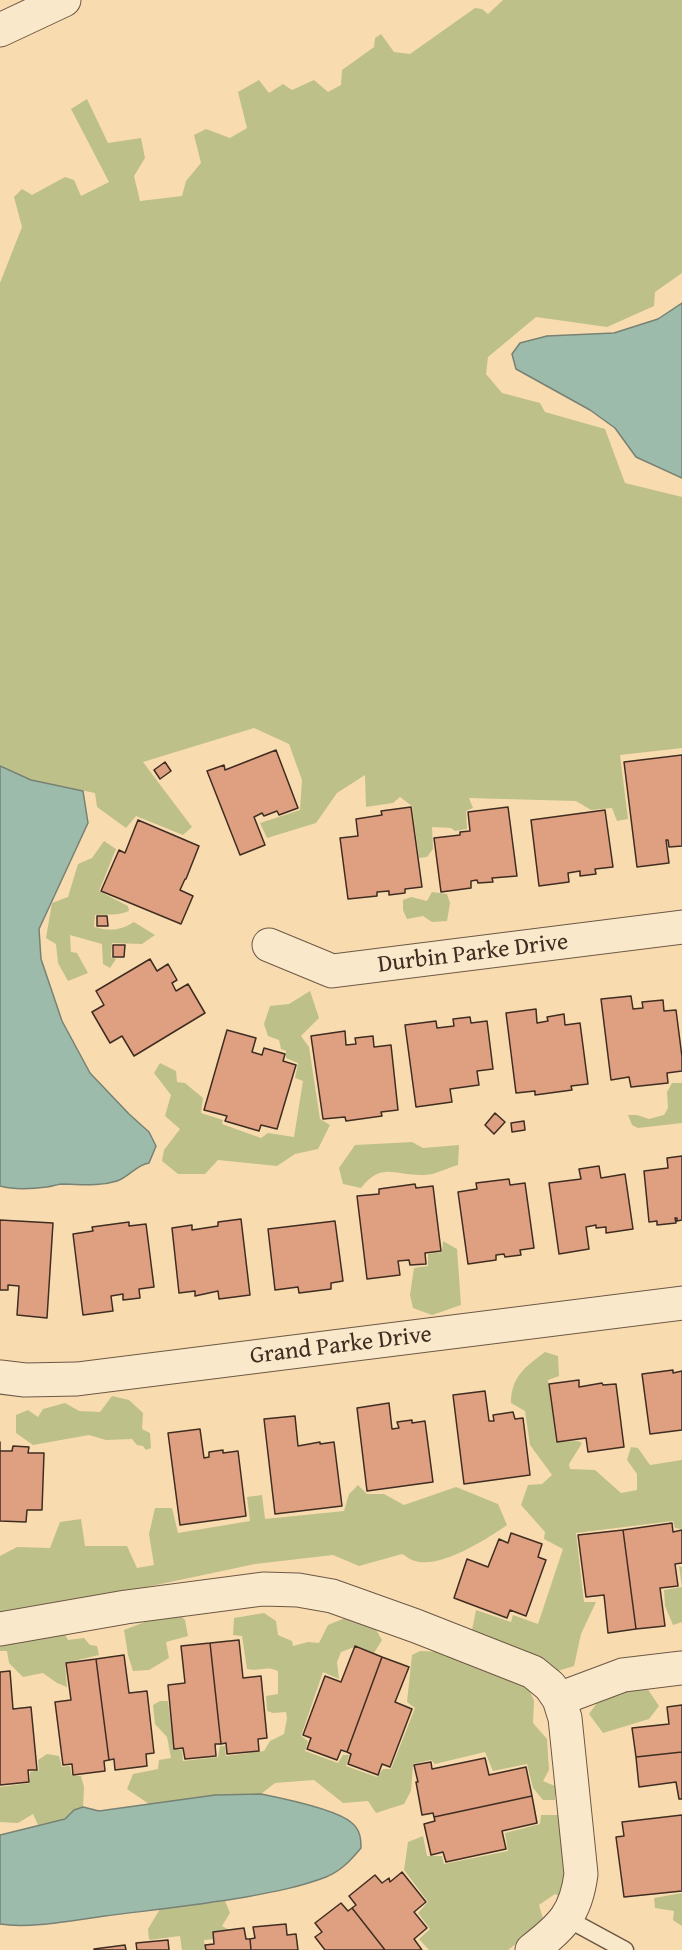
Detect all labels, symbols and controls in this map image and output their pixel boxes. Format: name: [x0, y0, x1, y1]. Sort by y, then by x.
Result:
street label: Durbin Parke Drive: [376, 928, 570, 980]
street label: Grand Parke Drive: [248, 1321, 434, 1371]

